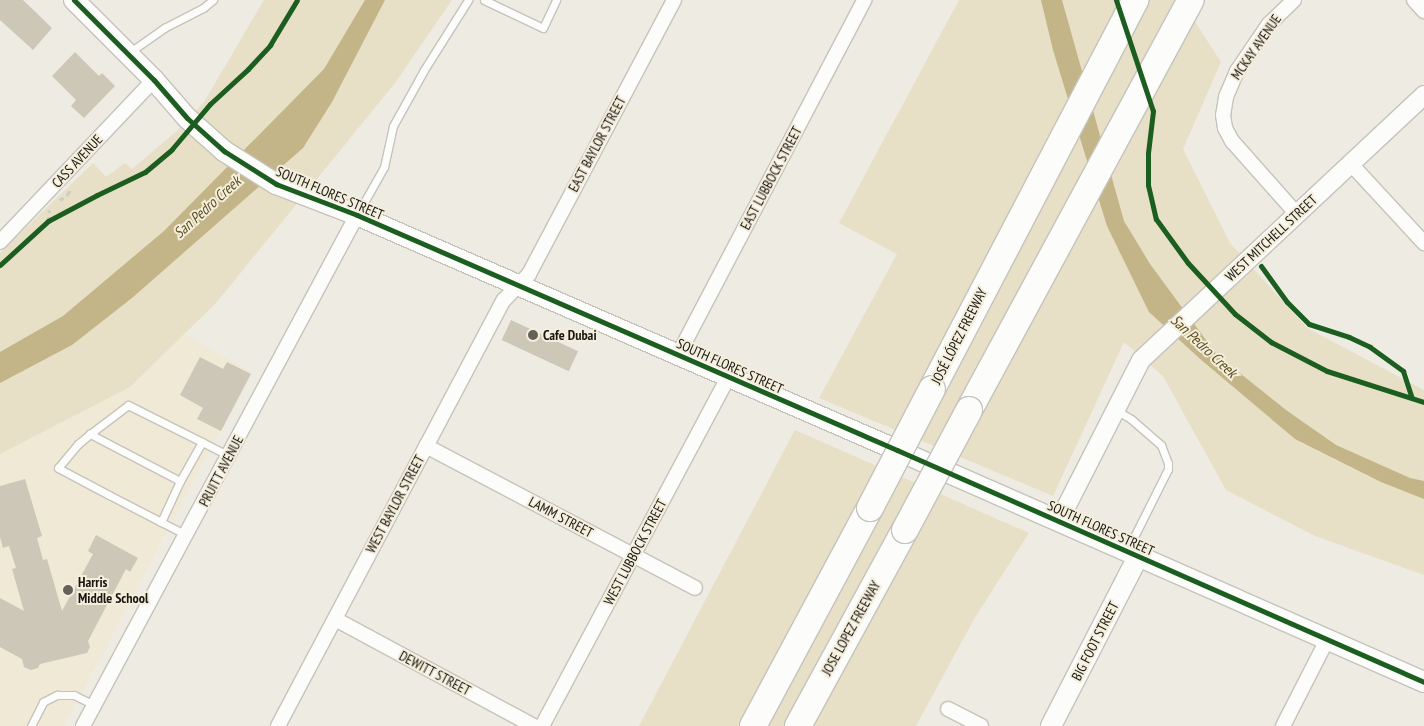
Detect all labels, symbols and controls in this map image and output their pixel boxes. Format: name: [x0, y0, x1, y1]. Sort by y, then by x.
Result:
street label: MCKAY AVENUE: [1227, 11, 1285, 83]
street label: EAST BAYLOR STREET: [565, 93, 629, 195]
street label: EAST LUBBOCK STREET: [737, 123, 805, 233]
street label: CASS AVENUE: [48, 131, 106, 191]
street label: SOUTH FLORES STREET: [274, 163, 386, 223]
water label: San Pedro Creek: [170, 172, 244, 242]
street label: WEST MITCHELL STREET: [1221, 191, 1321, 285]
street label: JOSÉ LÓPEZ FREEWAY: [927, 285, 991, 387]
water label: San Pedro Creek: [1167, 311, 1241, 381]
place label: Cafe Dubai: [543, 327, 597, 343]
marker: Cafe Dubai: [527, 329, 539, 341]
street label: SOUTH FLORES STREET: [674, 335, 786, 397]
street label: PRUITT AVENUE: [195, 432, 247, 510]
street label: WEST BAYLOR STREET: [362, 452, 428, 556]
street label: LAMM STREET: [526, 493, 596, 541]
street label: WEST LUBBOCK STREET: [600, 496, 670, 608]
street label: SOUTH FLORES STREET: [1045, 497, 1157, 559]
place label: Harris Middle School: [78, 574, 148, 606]
street label: JOSE LOPEZ FREEWAY: [818, 578, 884, 678]
marker: Harris Middle School: [62, 584, 74, 596]
street label: BIG FOOT STREET: [1068, 599, 1122, 683]
street label: DEWITT STREET: [396, 647, 474, 699]

